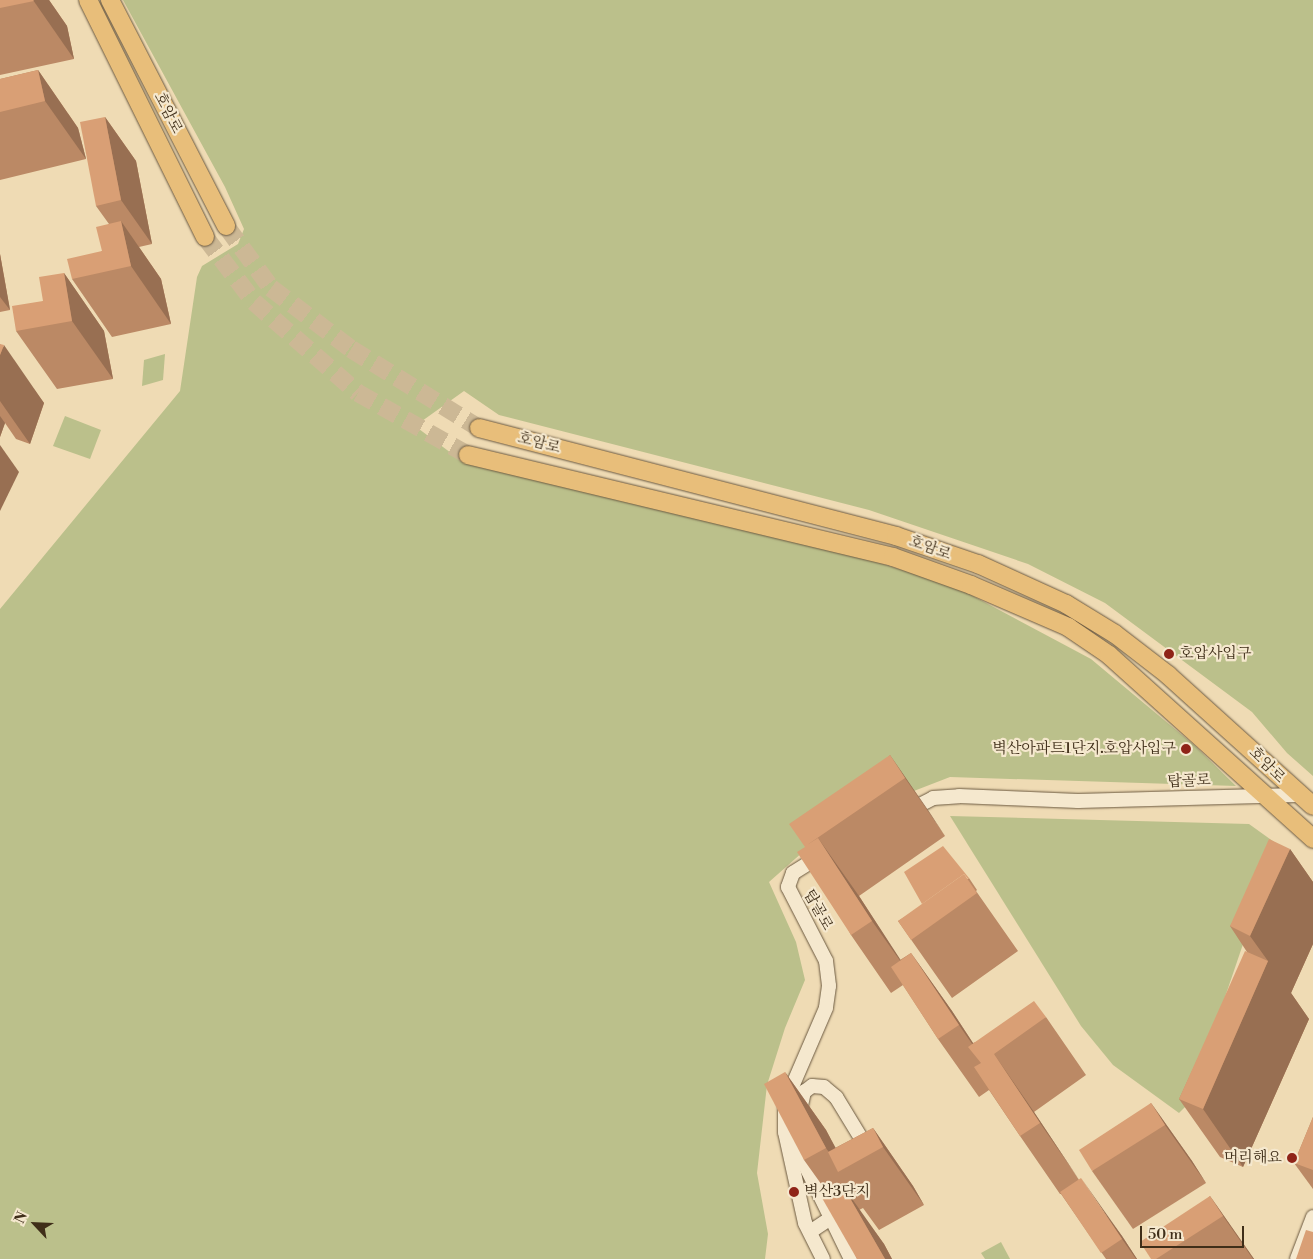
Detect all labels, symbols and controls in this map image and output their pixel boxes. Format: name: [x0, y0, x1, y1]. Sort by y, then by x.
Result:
street label: 호암로: [150, 90, 186, 136]
street label: 호암로: [516, 429, 562, 457]
street label: 호암로: [906, 532, 954, 564]
place label: 호압사입구: [1179, 645, 1251, 663]
marker: 호압사입구: [1163, 648, 1175, 660]
place label: 벽산아파트1단지.호압사입구: [992, 740, 1176, 758]
marker: 벽산아파트1단지.호압사입구: [1180, 743, 1192, 755]
street label: 호암로: [1245, 743, 1289, 787]
street label: 탑골로: [1167, 771, 1211, 791]
street label: 탑골로: [800, 887, 836, 933]
place label: 머리해요: [1224, 1149, 1282, 1167]
marker: 머리해요: [1286, 1152, 1298, 1164]
place label: 벽산3단지: [804, 1183, 870, 1201]
marker: 벽산3단지: [788, 1186, 800, 1198]
north arrow: [10, 1199, 60, 1249]
text: N: [11, 1209, 32, 1226]
scale bar: [1143, 1216, 1247, 1248]
text: 50 m: [1148, 1225, 1182, 1244]

